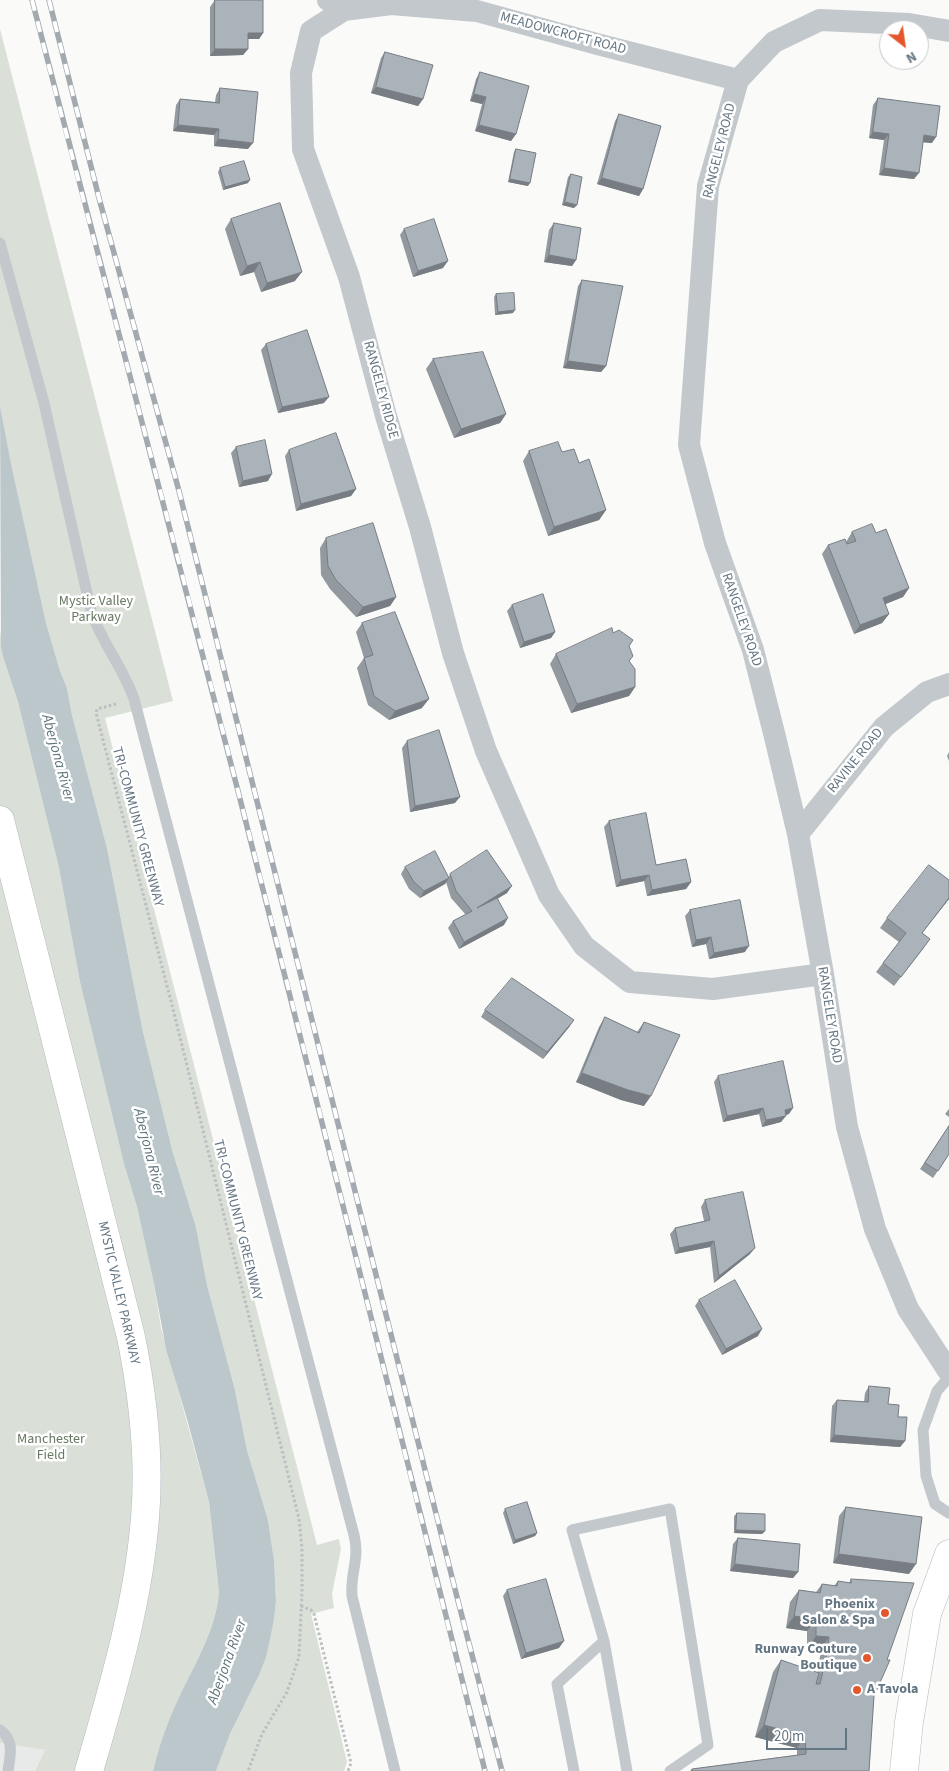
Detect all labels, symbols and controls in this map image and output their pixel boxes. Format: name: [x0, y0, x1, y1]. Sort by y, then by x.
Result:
street label: MEADOWCROFT ROAD: [498, 9, 628, 59]
north arrow: [879, 20, 929, 70]
text: N: [902, 46, 920, 68]
street label: RANGELEY ROAD: [700, 102, 740, 200]
street label: RANGELEY RIDGE: [359, 339, 401, 441]
street label: RANGELEY ROAD: [717, 571, 765, 669]
park label: Mystic Valley Parkway: [59, 594, 133, 626]
water label: Aberjona River: [37, 713, 77, 803]
street label: RAVINE ROAD: [825, 725, 887, 797]
street label: TRI-COMMUNITY GREENWAY: [108, 745, 166, 909]
street label: RANGELEY ROAD: [813, 966, 845, 1064]
water label: Aberjona River: [129, 1107, 167, 1197]
street label: TRI-COMMUNITY GREENWAY: [209, 1138, 265, 1302]
street label: MYSTIC VALLEY PARKWAY: [93, 1220, 143, 1366]
park label: Manchester Field: [17, 1432, 85, 1464]
place label: Phoenix Salon & Spa: [802, 1597, 875, 1630]
marker: Phoenix Salon & Spa: [879, 1607, 891, 1619]
water label: Aberjona River: [204, 1617, 252, 1707]
place label: Runway Couture Boutique: [754, 1642, 857, 1674]
marker: Runway Couture Boutique: [861, 1652, 873, 1664]
place label: A Tavola: [867, 1682, 918, 1698]
marker: A Tavola: [851, 1684, 863, 1696]
scale bar: [769, 1718, 850, 1750]
text: 20 m: [774, 1726, 804, 1747]

